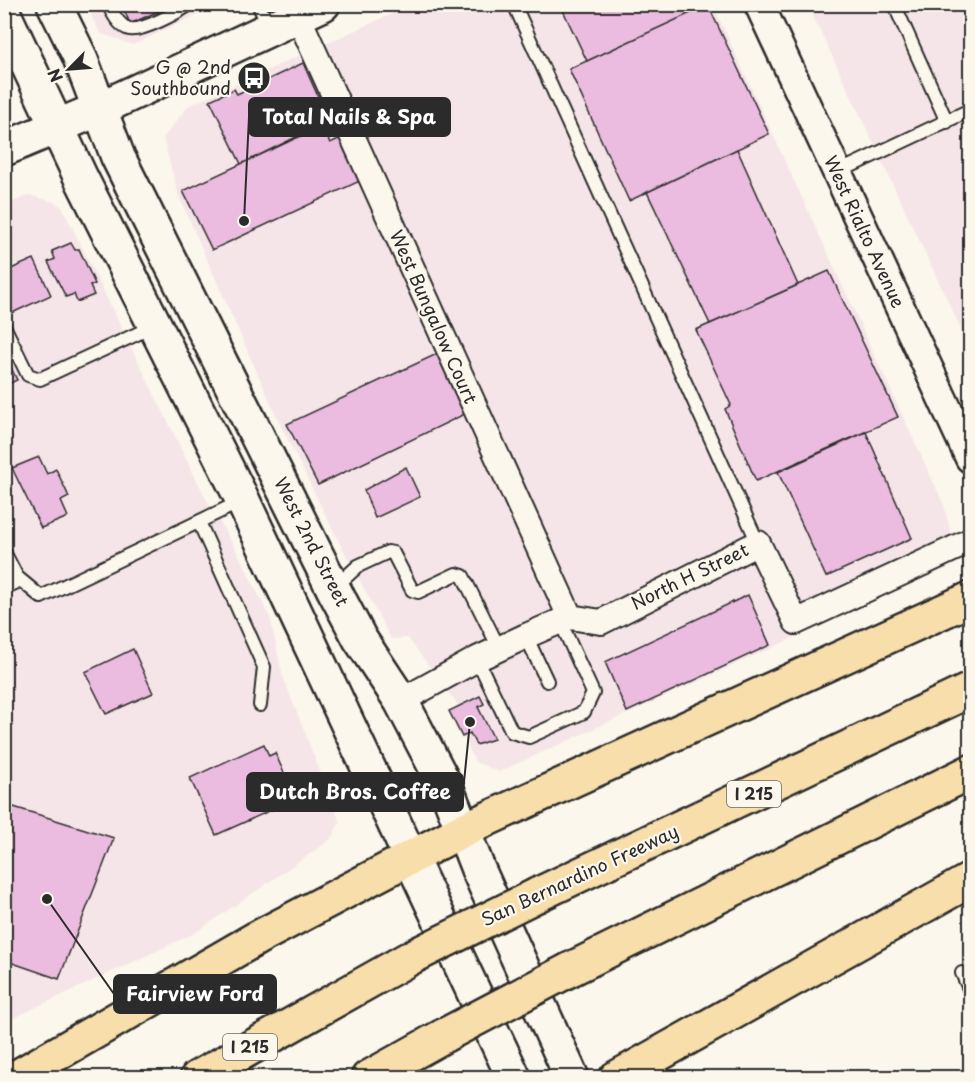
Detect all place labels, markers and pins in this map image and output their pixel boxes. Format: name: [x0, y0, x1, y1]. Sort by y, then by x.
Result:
place label: G @ 2nd Southbound: [130, 53, 231, 101]
bus stop icon: G @ 2nd Southbound: [236, 60, 272, 96]
callout: Total Nails & Spa: [249, 98, 450, 136]
callout: Dutch Bros. Coffee: [247, 773, 463, 811]
callout: Fairview Ford: [114, 975, 276, 1013]

